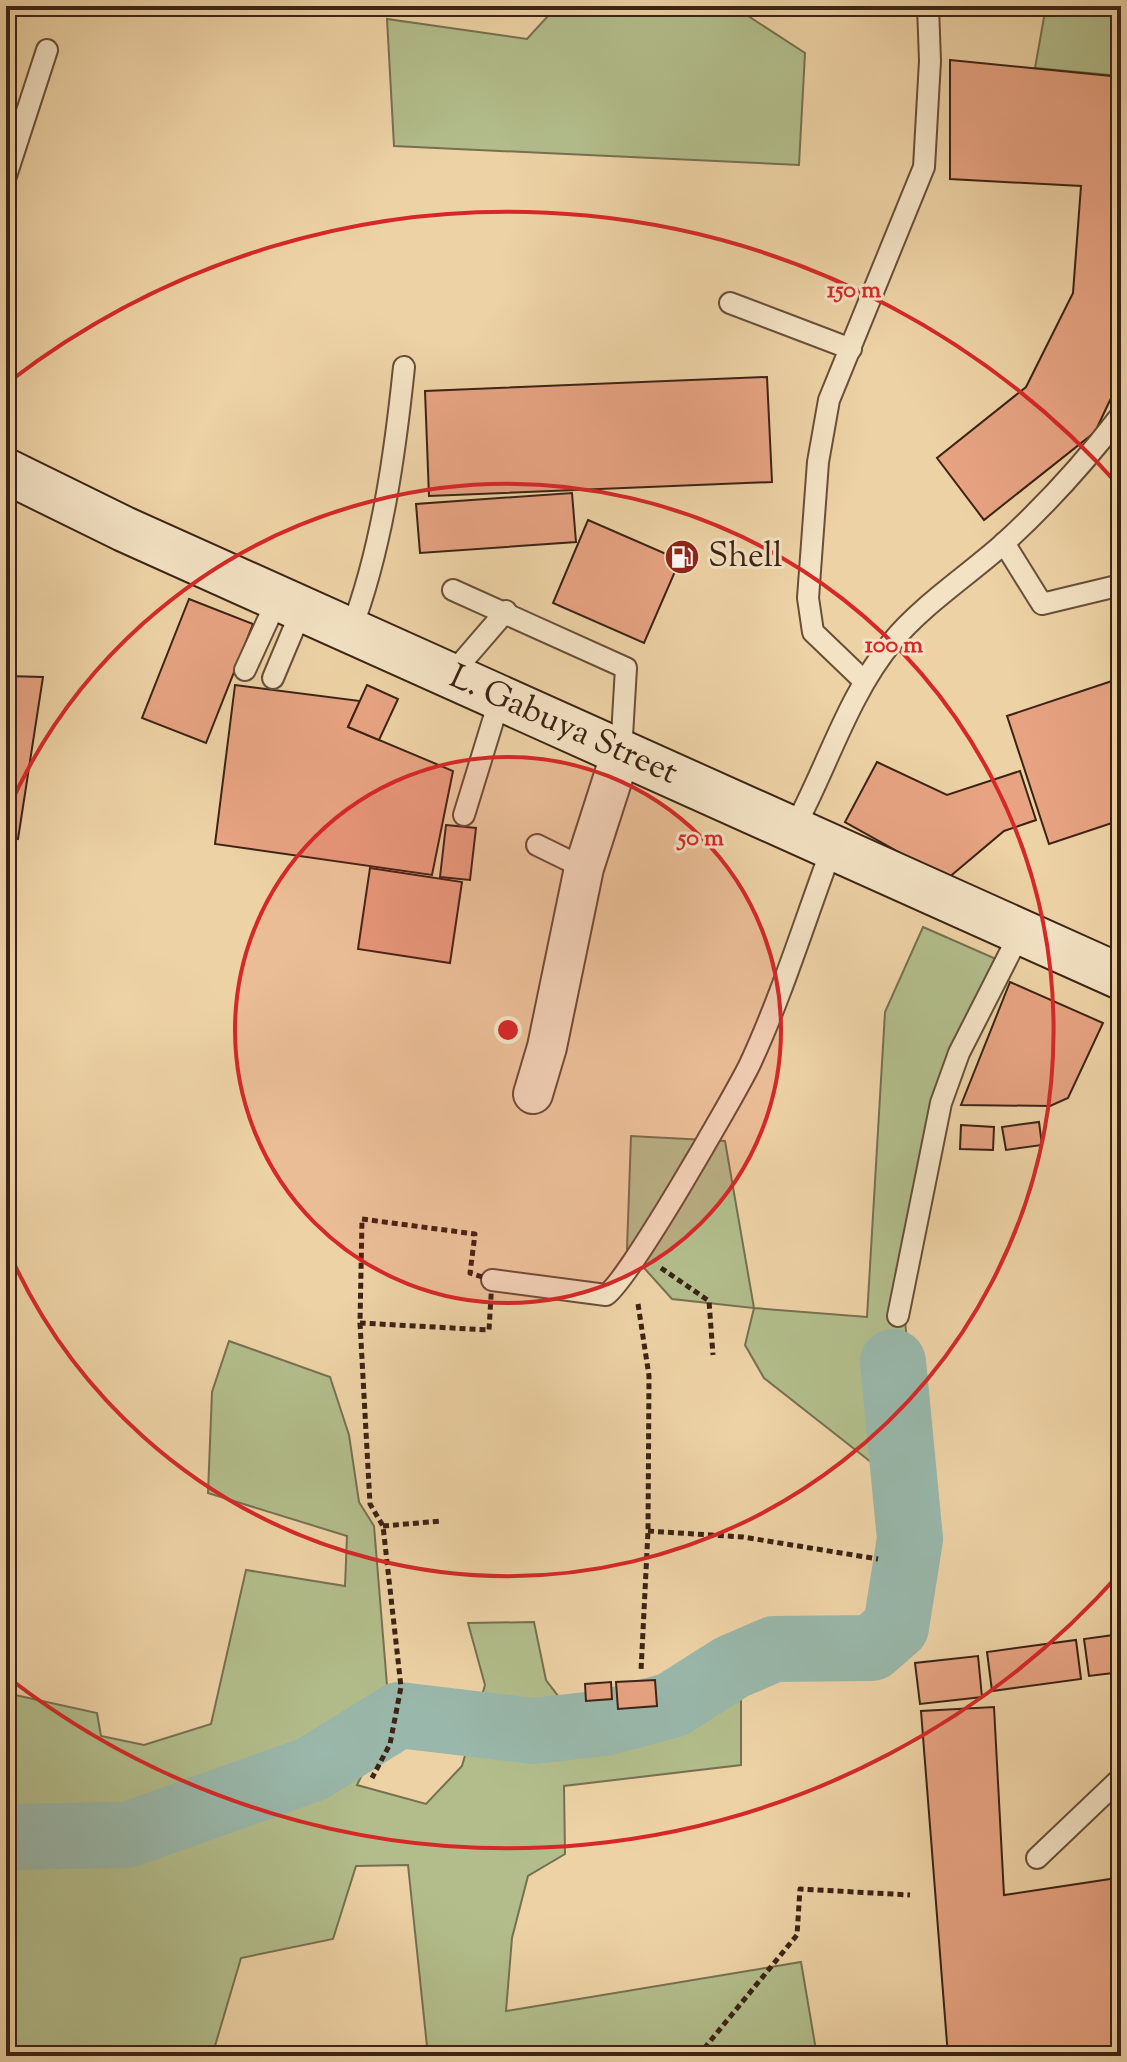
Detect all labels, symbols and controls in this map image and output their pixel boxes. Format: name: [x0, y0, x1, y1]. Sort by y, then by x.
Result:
text: 150 m: [827, 274, 881, 308]
place label: Shell: [708, 533, 783, 582]
fuel station icon: Shell: [663, 538, 701, 576]
text: 100 m: [865, 629, 923, 663]
street label: L. Gabuya Street: [441, 654, 685, 798]
text: 50 m: [676, 822, 724, 856]
centre of rings: [494, 1016, 522, 1044]

